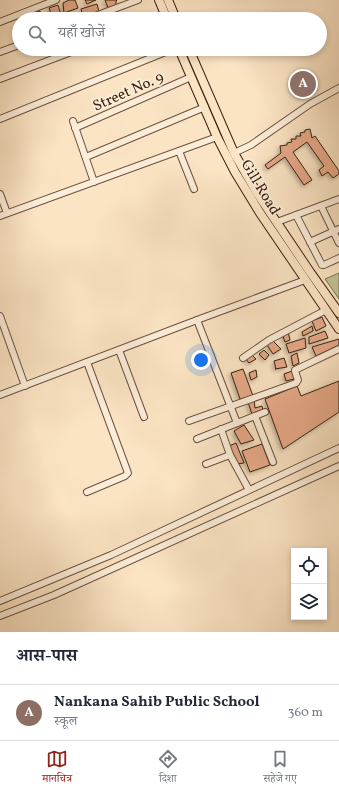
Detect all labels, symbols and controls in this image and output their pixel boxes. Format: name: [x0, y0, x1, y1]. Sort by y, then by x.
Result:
search box: [12, 12, 327, 56]
icon: search: [26, 23, 48, 45]
text: यहाँ खोजें: [58, 23, 105, 44]
street label: Street No. 9: [90, 67, 168, 117]
pin: A: [290, 69, 316, 99]
street label: Gill Road: [235, 156, 285, 219]
your location: [191, 350, 211, 370]
map controls: [291, 548, 327, 620]
button: locate: [291, 548, 327, 584]
button: layers: [291, 584, 327, 620]
text: आस-पास: [16, 645, 77, 668]
text: Nankana Sahib Public School: [54, 692, 260, 713]
text: A: [24, 704, 34, 722]
text: 360 m: [288, 704, 323, 722]
text: स्कूल: [54, 713, 77, 731]
tab: मानचित्र: [42, 748, 72, 789]
tab: दिशा: [157, 748, 179, 789]
tab: सहेजे गए: [263, 748, 297, 789]

